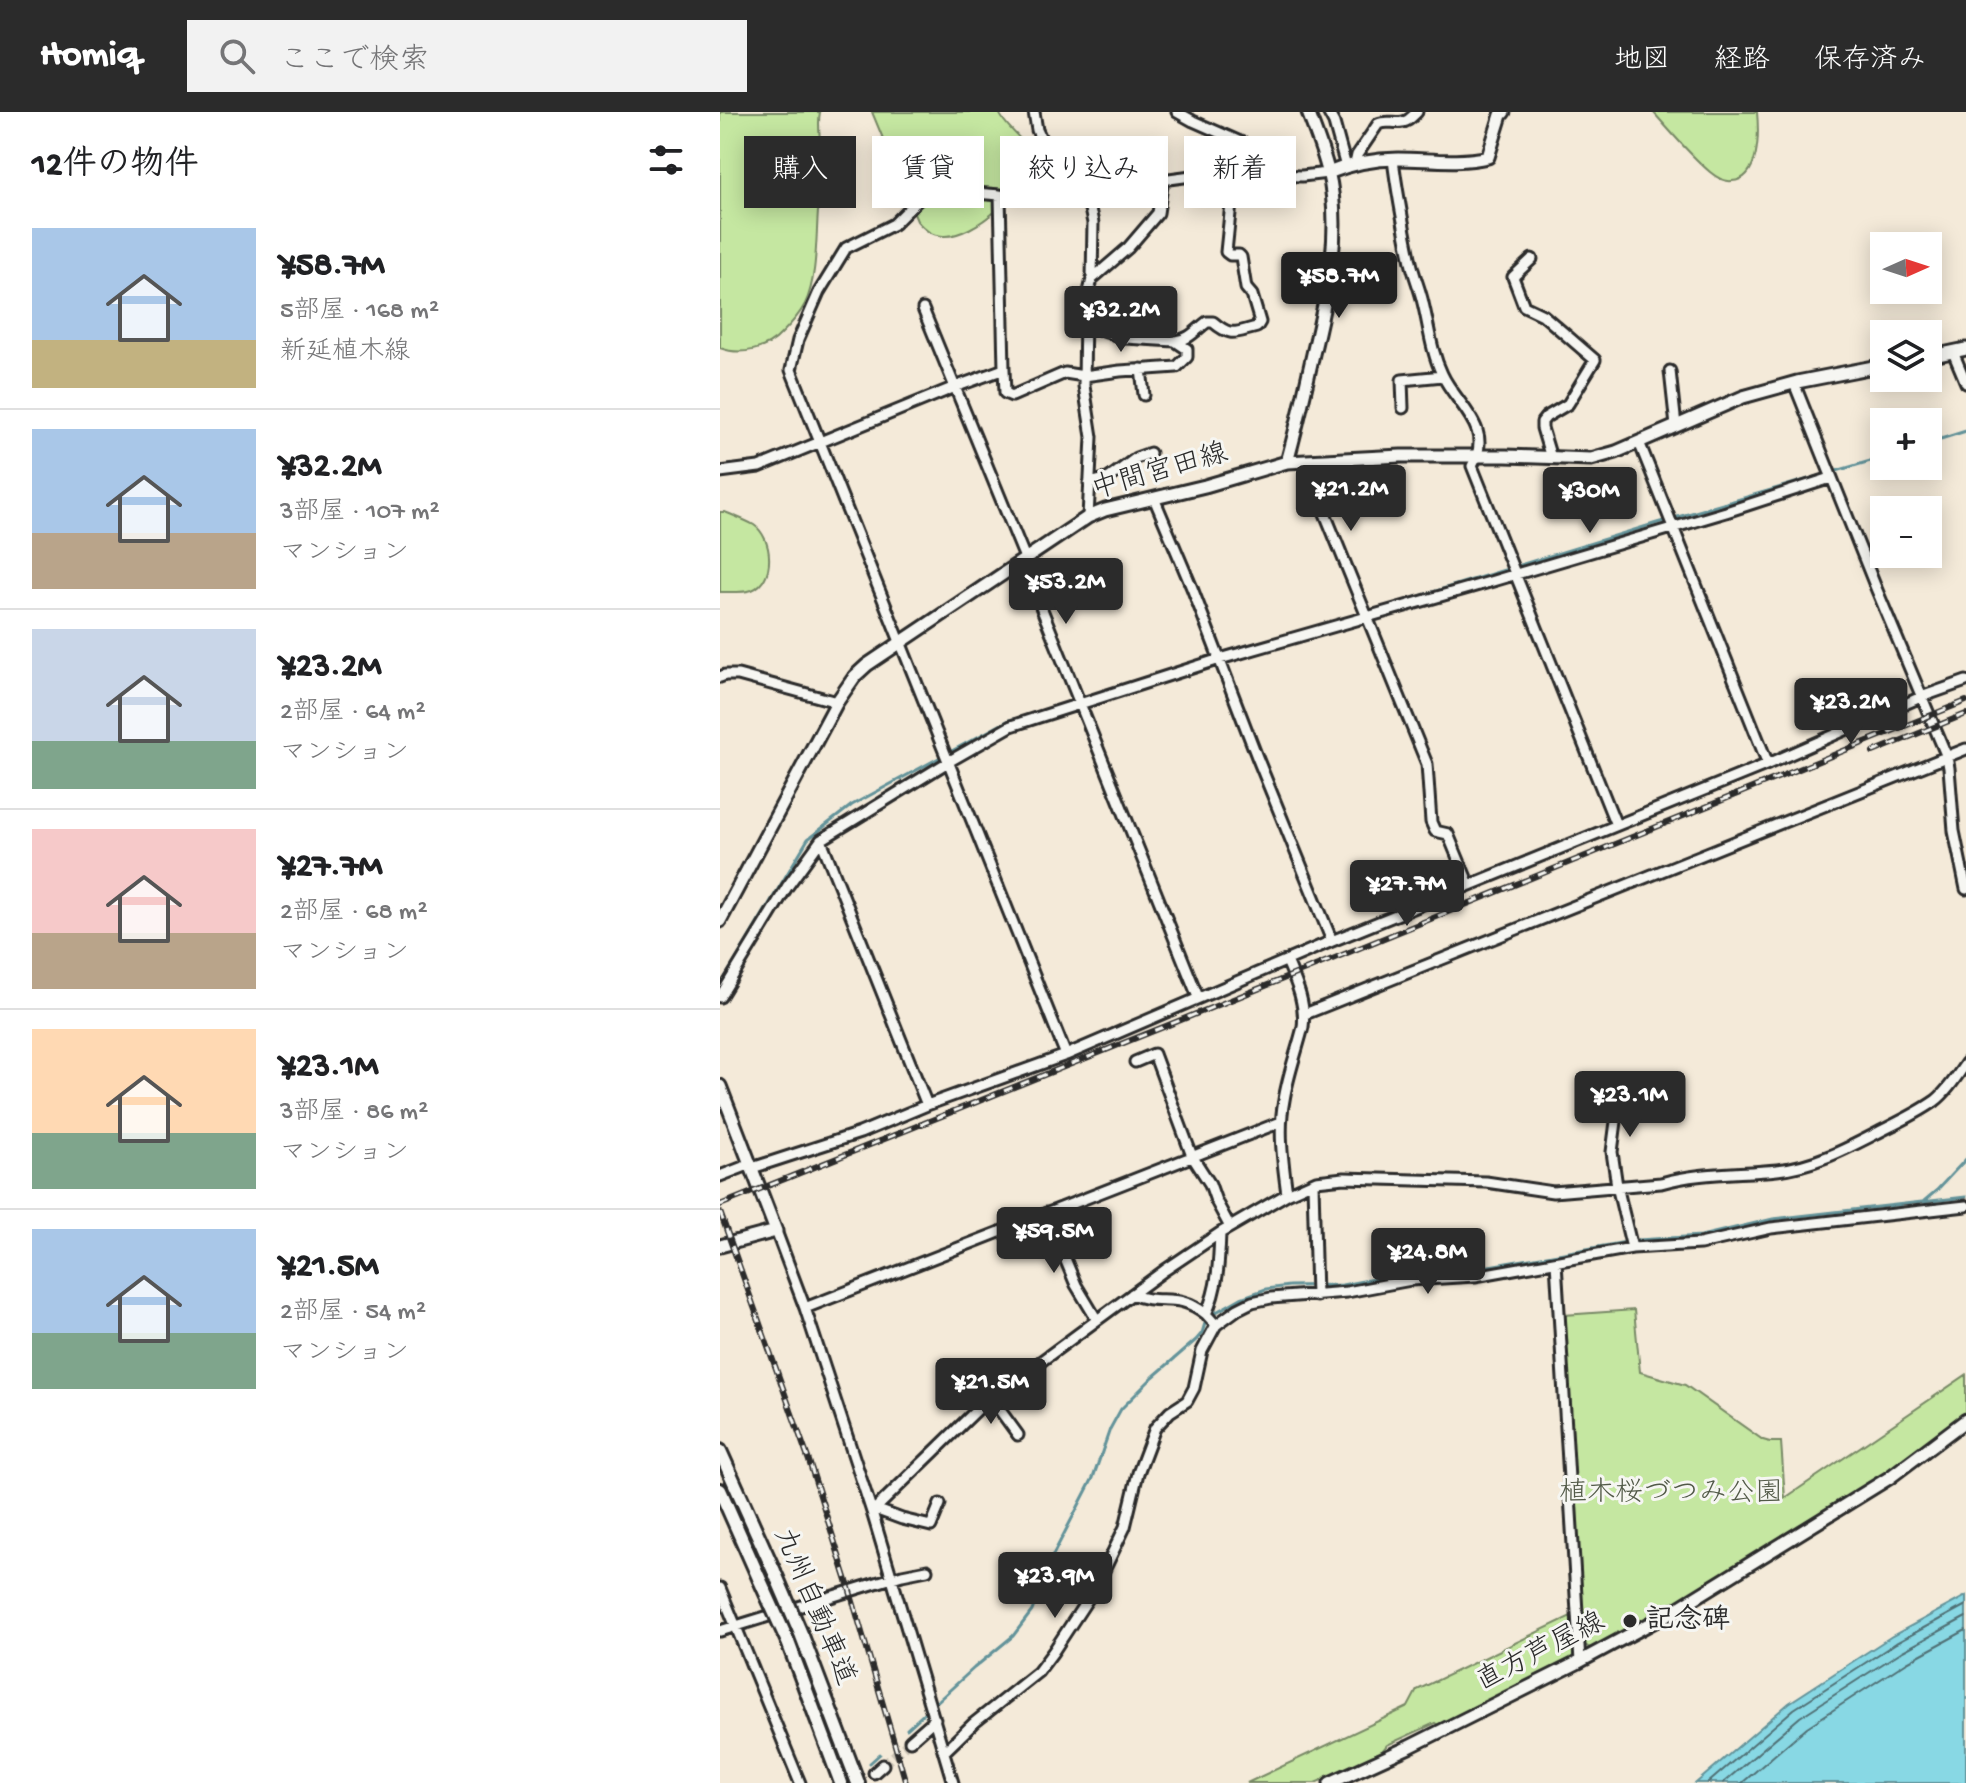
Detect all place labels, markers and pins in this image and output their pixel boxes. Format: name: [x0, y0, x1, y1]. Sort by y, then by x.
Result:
pin: ¥58.7M: [1274, 252, 1404, 320]
pin: ¥32.2M: [1056, 286, 1186, 354]
pin: ¥21.2M: [1286, 465, 1416, 533]
pin: ¥30M: [1543, 467, 1637, 535]
pin: ¥53.2M: [1001, 558, 1131, 626]
pin: ¥23.2M: [1786, 678, 1916, 746]
pin: ¥27.7M: [1342, 860, 1472, 928]
pin: ¥23.1M: [1565, 1071, 1695, 1139]
pin: ¥59.5M: [989, 1207, 1119, 1275]
pin: ¥24.8M: [1363, 1228, 1493, 1296]
pin: ¥21.5M: [926, 1358, 1056, 1426]
pin: ¥23.9M: [990, 1552, 1120, 1620]
place label: 記念碑: [1646, 1603, 1730, 1638]
marker: 記念碑: [1621, 1612, 1639, 1630]

